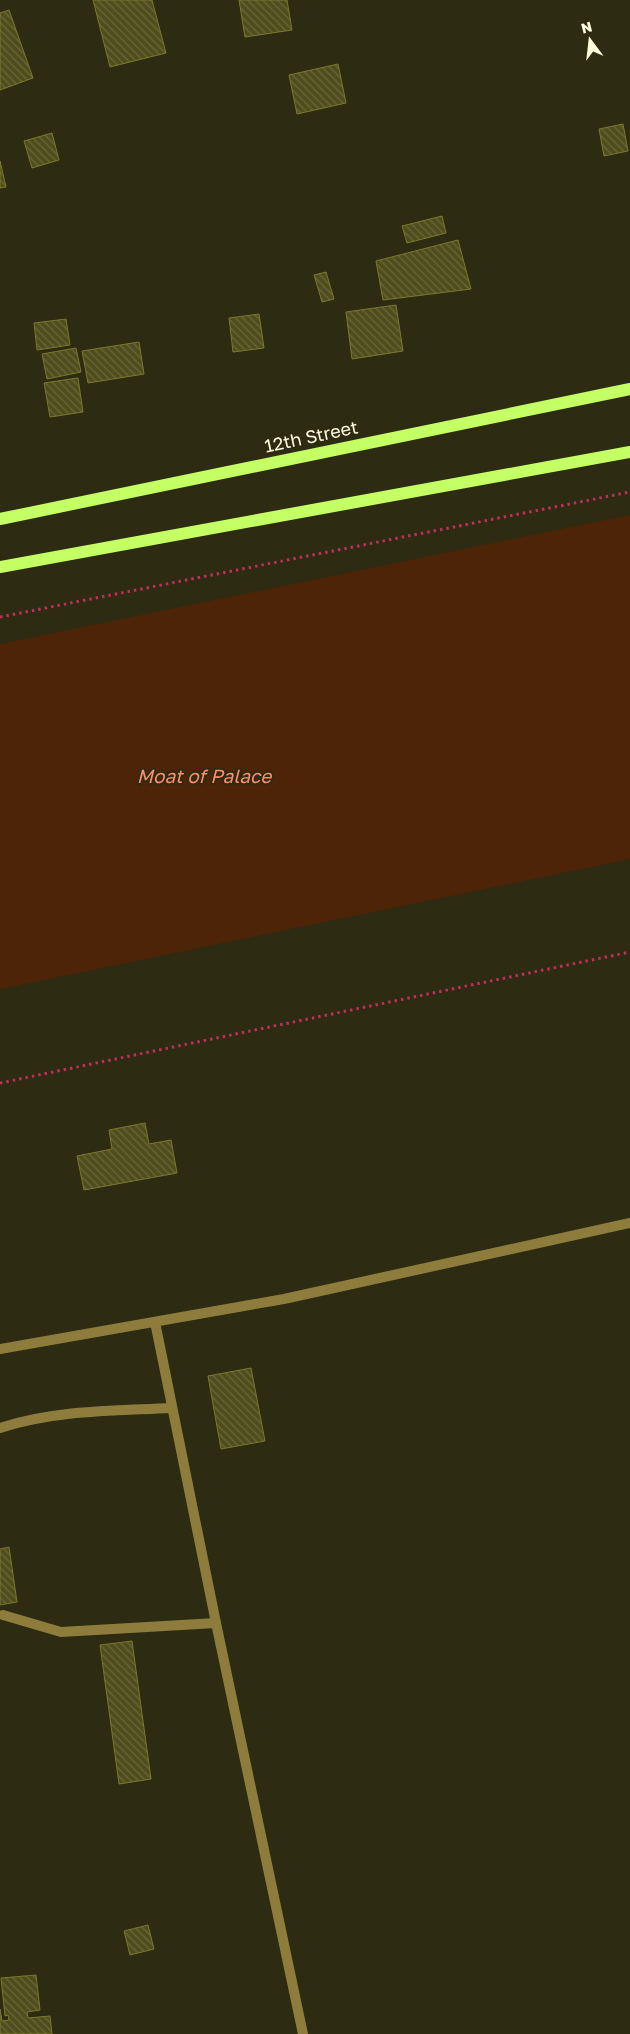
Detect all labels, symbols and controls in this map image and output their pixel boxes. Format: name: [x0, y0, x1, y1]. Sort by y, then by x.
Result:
north arrow: [565, 15, 615, 65]
text: N: [579, 17, 594, 37]
street label: 12th Street: [262, 415, 360, 457]
water label: Moat of Palace: [137, 764, 273, 787]

